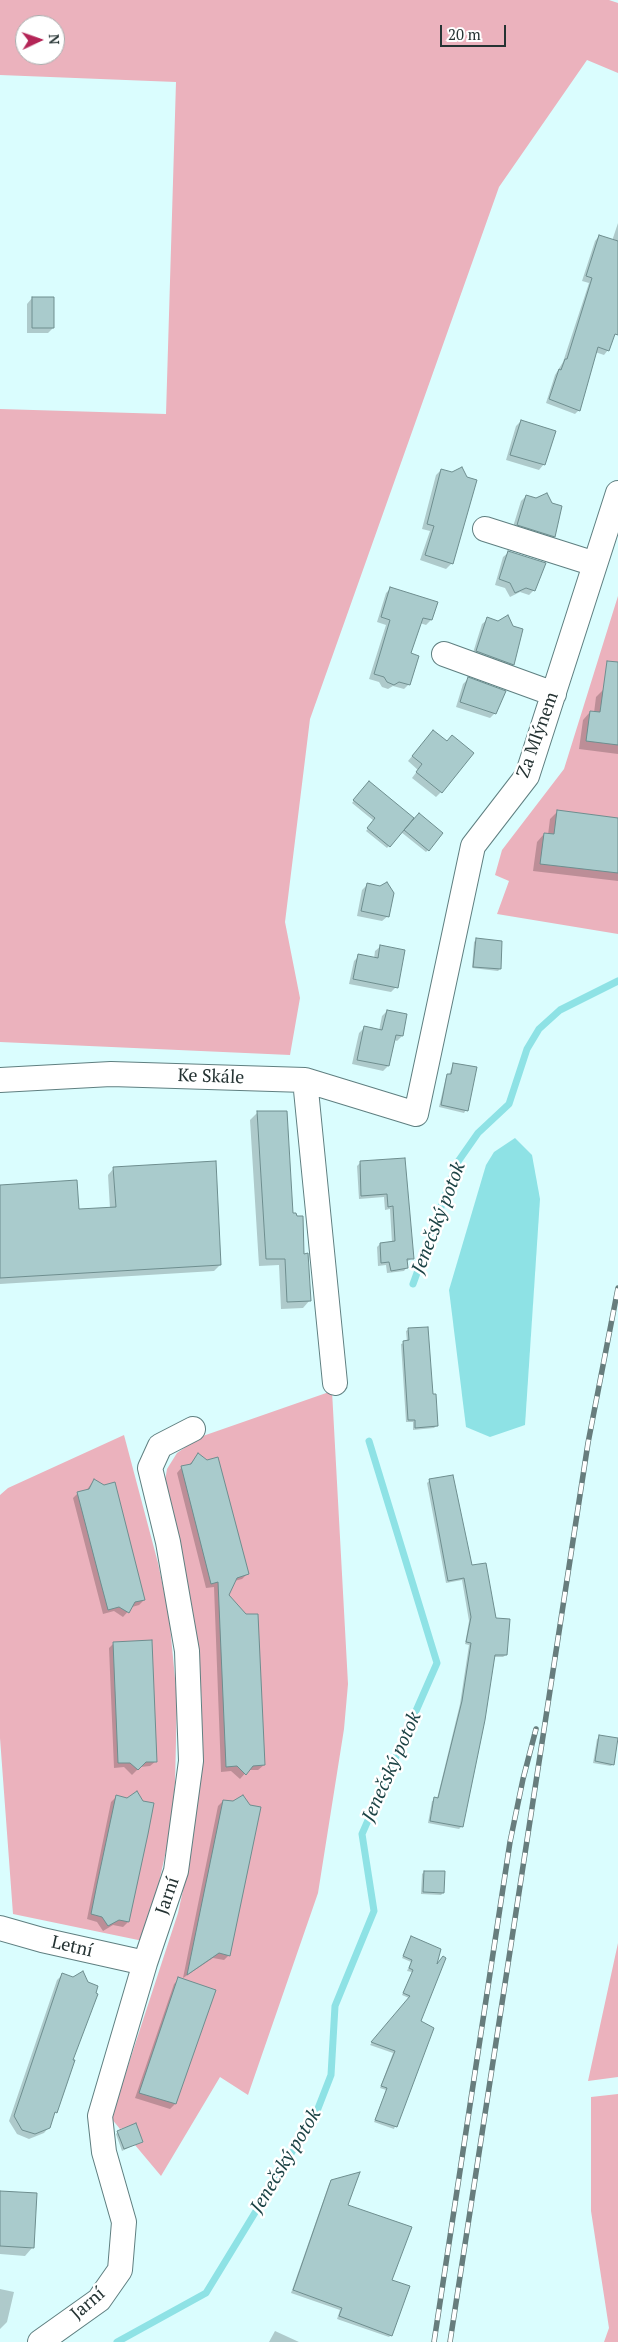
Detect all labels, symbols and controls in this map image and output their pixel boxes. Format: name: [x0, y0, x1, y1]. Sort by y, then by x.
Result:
north arrow: [15, 15, 65, 65]
scale bar: [443, 15, 509, 47]
text: 20 m: [448, 24, 481, 44]
text: N: [45, 33, 64, 45]
street label: Za Mlýnem: [512, 689, 564, 781]
street label: Ke Skále: [177, 1065, 245, 1089]
water label: Jenečský potok: [407, 1159, 471, 1277]
water label: Jenečský potok: [358, 1709, 426, 1825]
street label: Jarní: [152, 1874, 184, 1918]
street label: Letní: [49, 1932, 95, 1962]
water label: Jenečský potok: [246, 2105, 326, 2217]
street label: Jarní: [66, 2283, 110, 2325]

